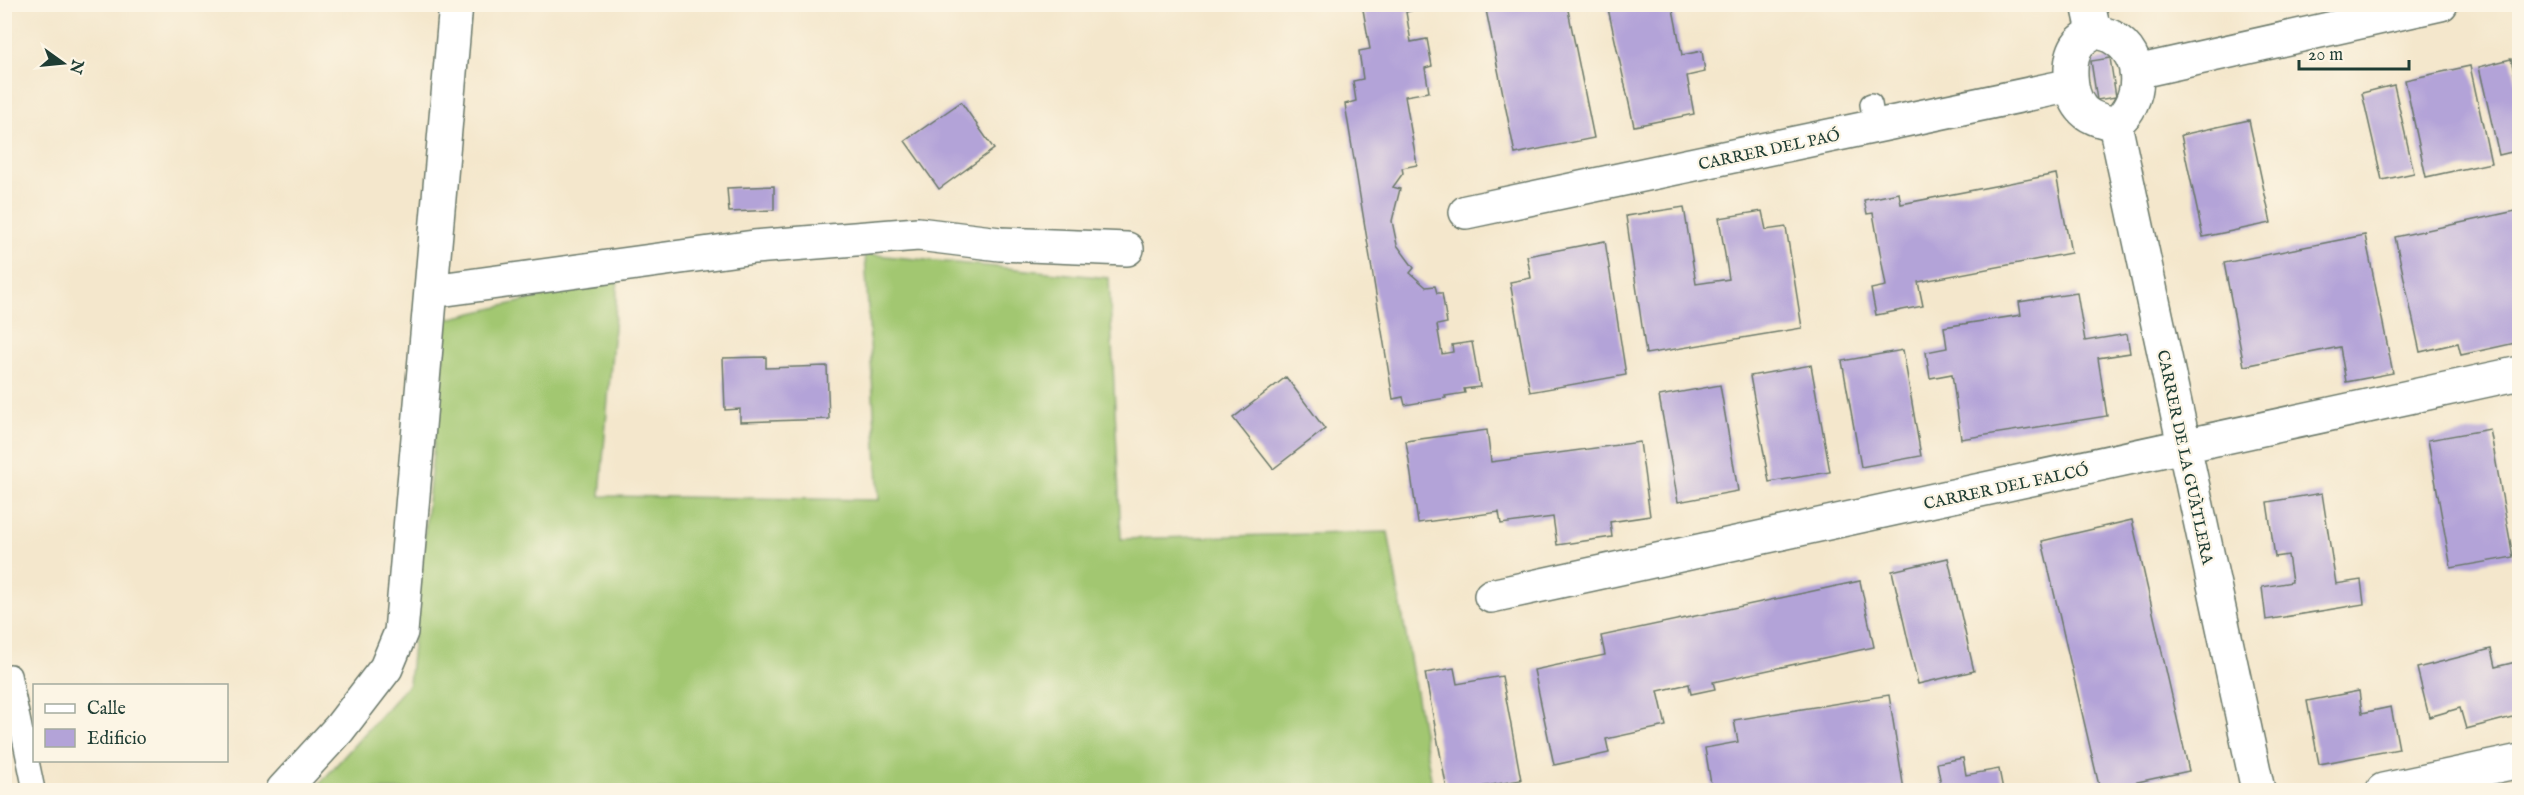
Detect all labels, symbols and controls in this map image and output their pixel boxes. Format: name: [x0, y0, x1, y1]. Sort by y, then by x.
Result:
north arrow: [33, 33, 93, 93]
scale bar: [2299, 33, 2408, 71]
text: 20 m: [2308, 44, 2343, 67]
text: N: [64, 56, 87, 76]
street label: CARRER DEL PAÓ: [1696, 124, 1842, 176]
street label: CARRER DE LA GUÀTLERA: [2152, 348, 2219, 568]
street label: CARRER DEL FALCÓ: [1922, 459, 2091, 515]
legend: [33, 684, 228, 762]
text: Calle: [87, 698, 126, 721]
text: Edificio: [87, 728, 147, 751]

